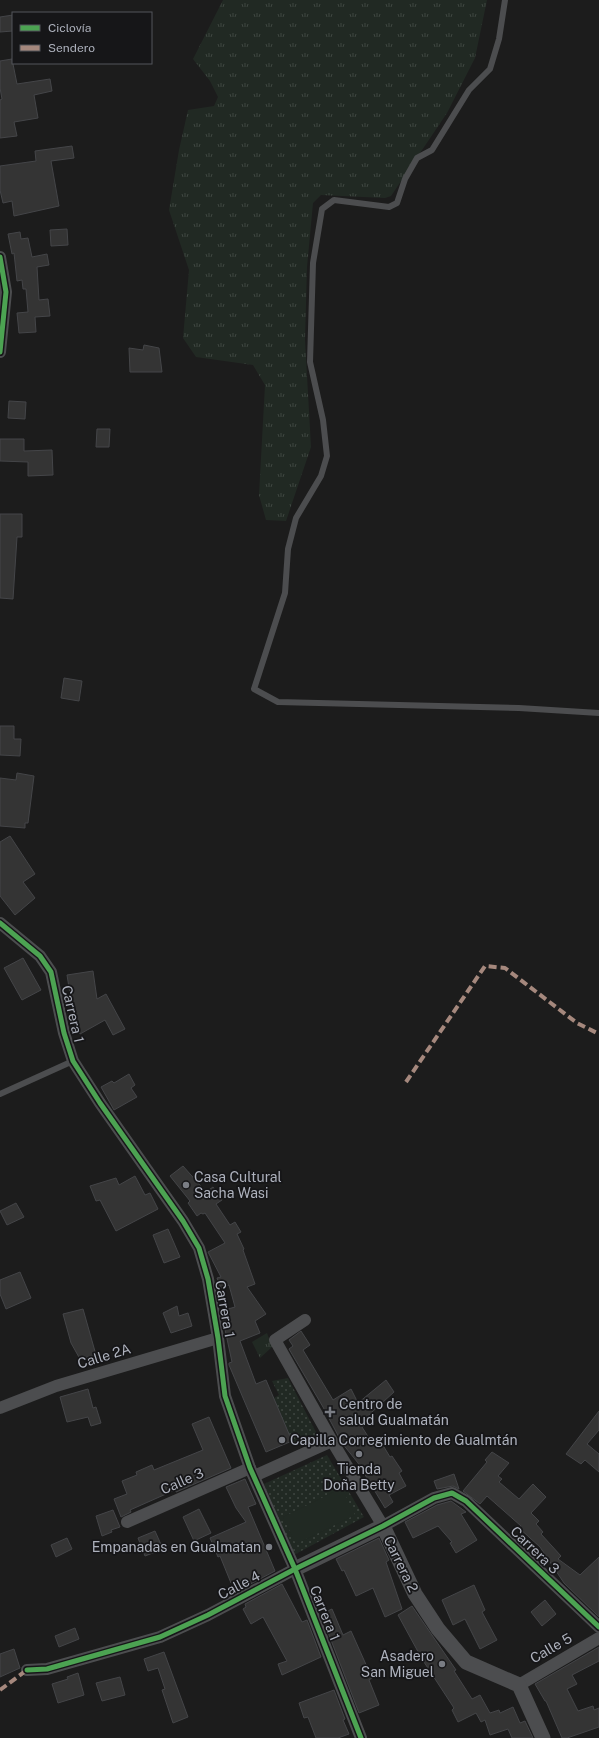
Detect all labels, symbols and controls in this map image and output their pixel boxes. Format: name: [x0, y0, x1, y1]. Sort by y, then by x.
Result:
legend: [12, 12, 152, 64]
text: Ciclovía: [48, 21, 91, 35]
text: Sendero: [48, 41, 95, 55]
street label: Carrera 1: [59, 984, 87, 1044]
place label: Casa Cultural Sacha Wasi: [194, 1169, 282, 1201]
marker: Casa Cultural Sacha Wasi: [181, 1180, 191, 1190]
street label: Carrera 1: [212, 1279, 238, 1339]
street label: Calle 2A: [75, 1340, 133, 1372]
place label: Centro de salud Gualmatán: [339, 1396, 449, 1428]
marker: Centro de salud Gualmatán: [324, 1406, 336, 1418]
place label: Capilla Corregimiento de Gualmtán: [290, 1432, 518, 1448]
marker: Capilla Corregimiento de Gualmtán: [277, 1435, 287, 1445]
marker: Tienda Doña Betty: [354, 1449, 364, 1459]
place label: Tienda Doña Betty: [323, 1461, 395, 1493]
street label: Calle 3: [158, 1464, 206, 1498]
street label: Carrera 3: [507, 1523, 563, 1577]
street label: Carrera 2: [380, 1533, 422, 1595]
place label: Empanadas en Gualmatan: [92, 1539, 261, 1555]
marker: Empanadas en Gualmatan: [264, 1542, 274, 1552]
street label: Calle 4: [215, 1567, 263, 1603]
street label: Carrera 1: [307, 1583, 343, 1643]
street label: Calle 5: [527, 1630, 575, 1666]
place label: Asadero San Miguel: [361, 1648, 434, 1680]
marker: Asadero San Miguel: [437, 1659, 447, 1669]

